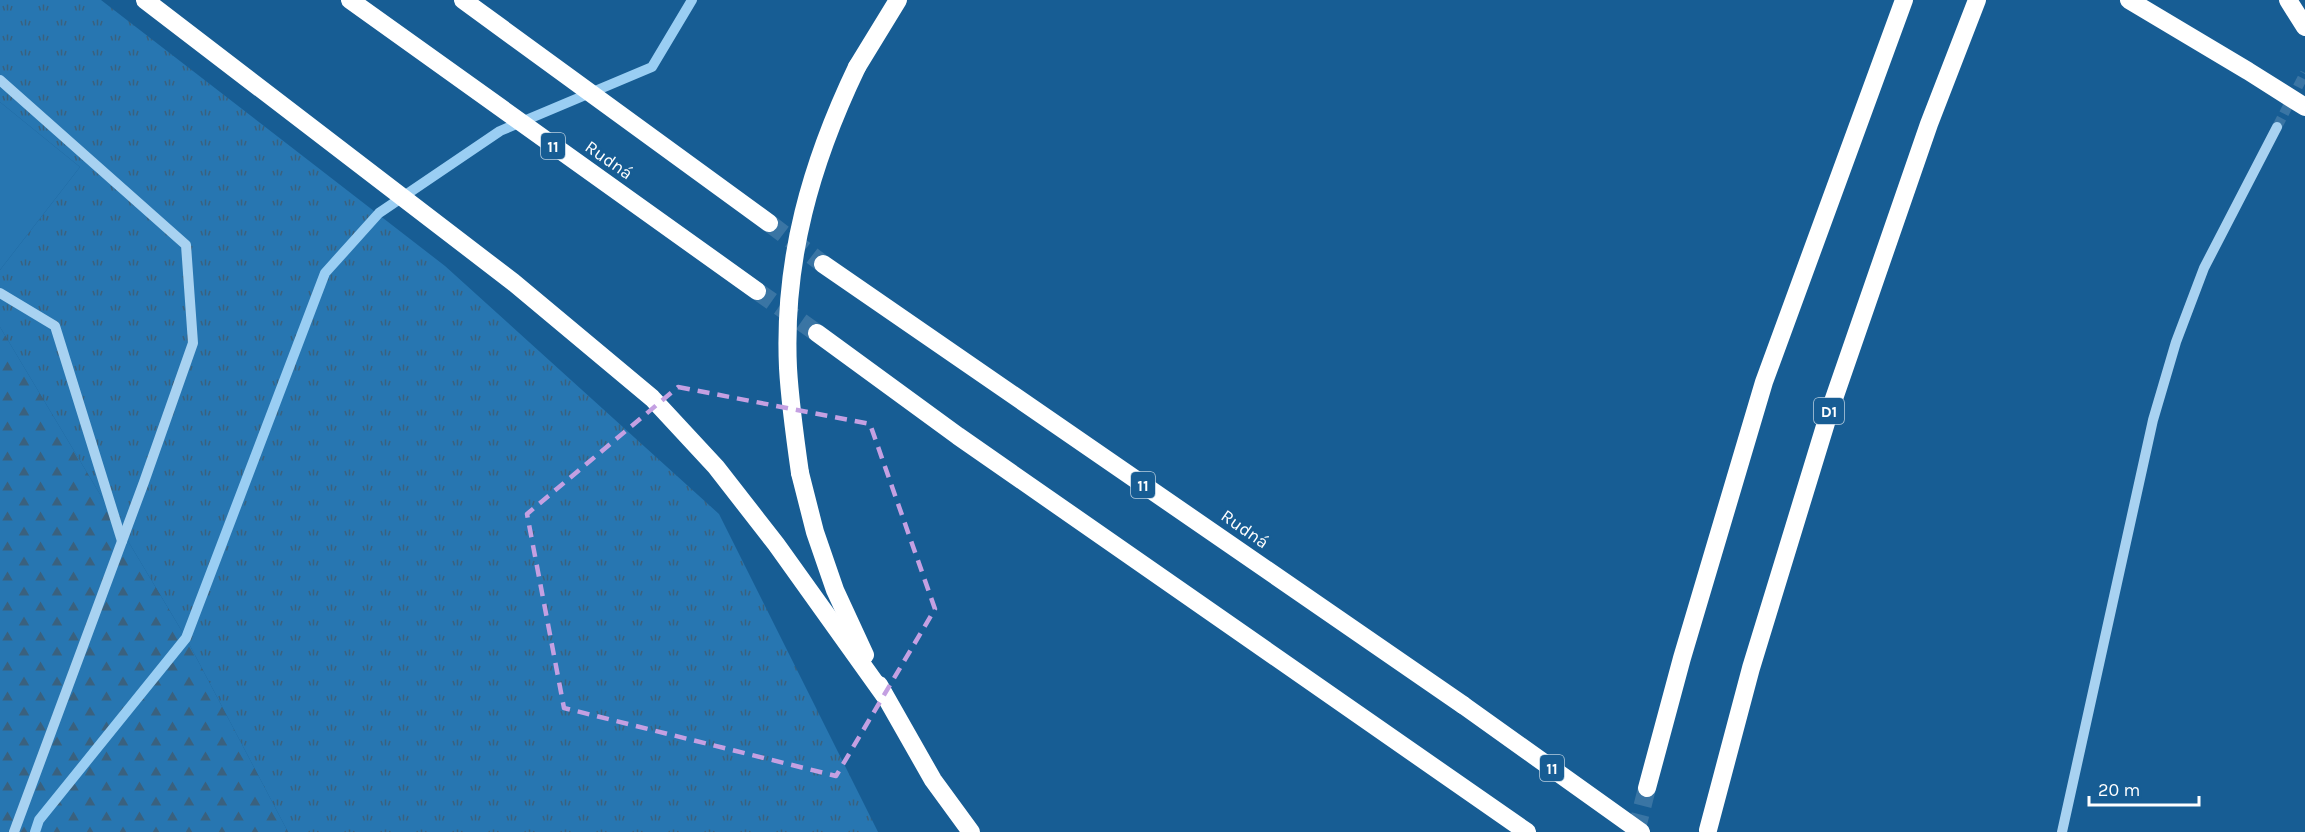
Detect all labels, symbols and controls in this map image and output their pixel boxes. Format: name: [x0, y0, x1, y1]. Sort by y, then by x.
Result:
road number: 11: [541, 133, 565, 159]
street label: Rudná: [581, 136, 637, 184]
road number: D1: [1814, 398, 1844, 424]
road number: 11: [1131, 472, 1155, 498]
street label: Rudná: [1217, 505, 1273, 553]
road number: 11: [1540, 755, 1564, 781]
scale bar: [2089, 769, 2198, 807]
text: 20 m: [2098, 779, 2140, 801]

